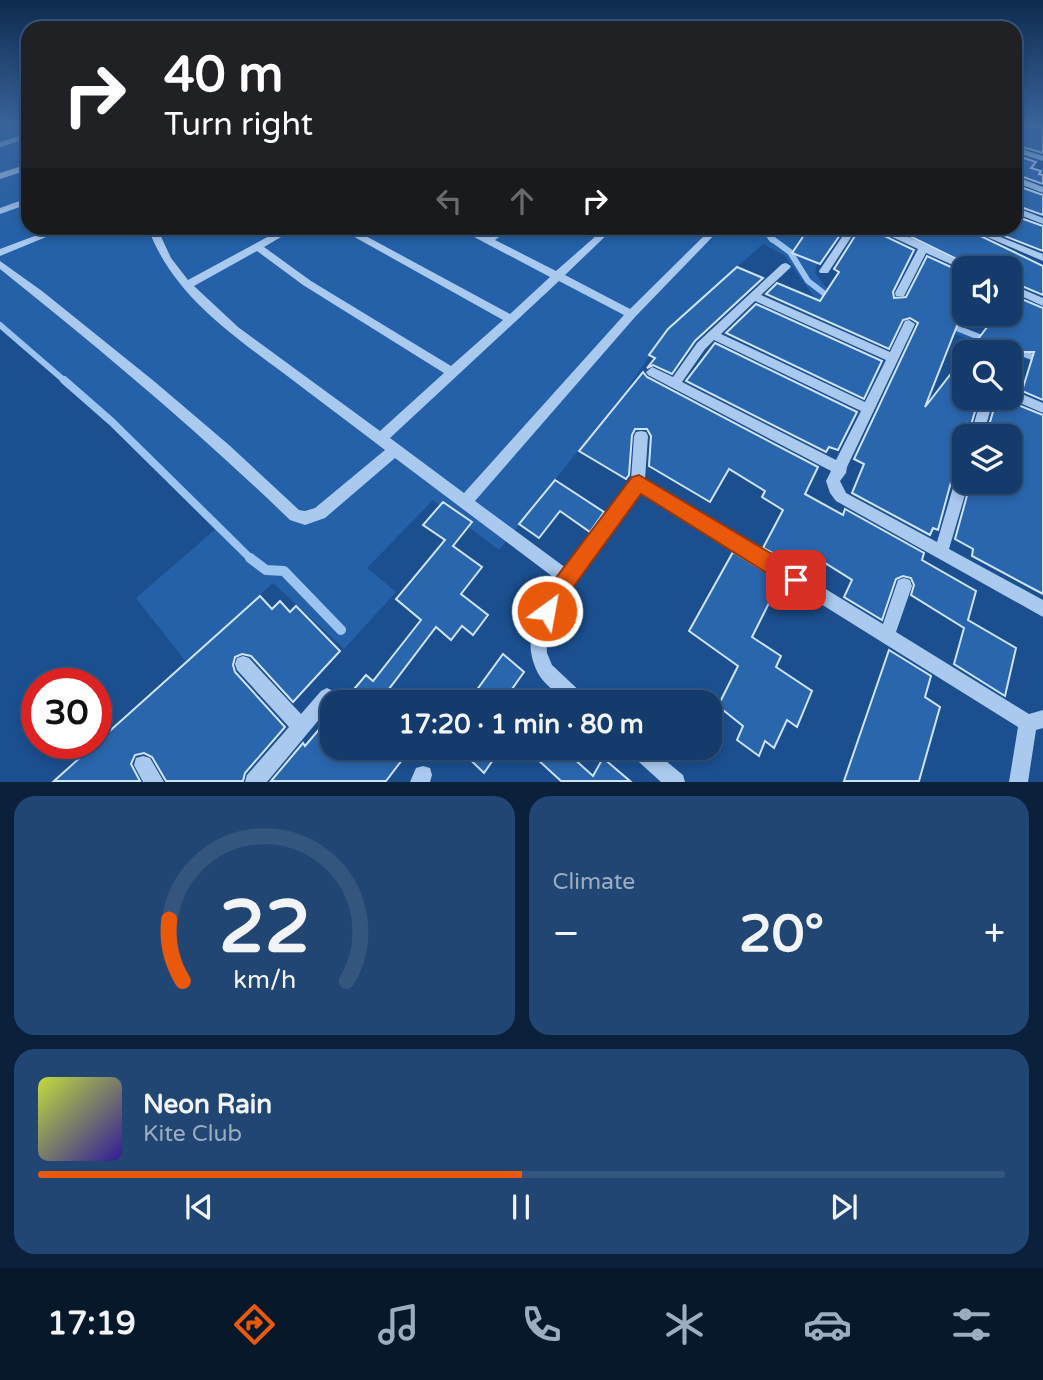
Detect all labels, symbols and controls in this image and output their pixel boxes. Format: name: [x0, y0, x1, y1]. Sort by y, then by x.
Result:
text: 40 m: [164, 46, 283, 105]
icon: right: [49, 49, 140, 140]
text: Turn right: [164, 106, 313, 144]
icon: left: [430, 182, 468, 220]
icon: ahead: [503, 182, 541, 220]
icon: right: [576, 182, 614, 220]
map controls: [952, 256, 1022, 494]
button: sound: [952, 256, 1022, 326]
button: search: [952, 340, 1022, 410]
button: layers: [952, 424, 1022, 494]
pin: [766, 550, 826, 610]
icon: arrive: [777, 561, 815, 599]
position arrow: [510, 574, 584, 648]
speed limit sign: 30: [21, 668, 112, 759]
text: 17:20 · 1 min · 80 m: [398, 709, 644, 740]
text: Climate: [553, 868, 635, 896]
text: 22: [219, 885, 310, 973]
text: 20°: [739, 903, 824, 966]
text: −: [553, 911, 580, 957]
text: +: [984, 911, 1005, 957]
text: km/h: [233, 965, 296, 995]
text: Neon Rain: [143, 1089, 272, 1120]
text: Kite Club: [143, 1120, 242, 1148]
icon: previous: [180, 1188, 218, 1226]
icon: pause: [502, 1188, 540, 1226]
icon: next: [825, 1188, 863, 1226]
icon: directions: [230, 1300, 279, 1349]
icon: music: [374, 1300, 423, 1349]
icon: phone: [517, 1300, 566, 1349]
icon: climate: [660, 1300, 709, 1349]
icon: car: [803, 1300, 852, 1349]
icon: filters: [947, 1300, 996, 1349]
text: 17:19: [47, 1305, 136, 1343]

